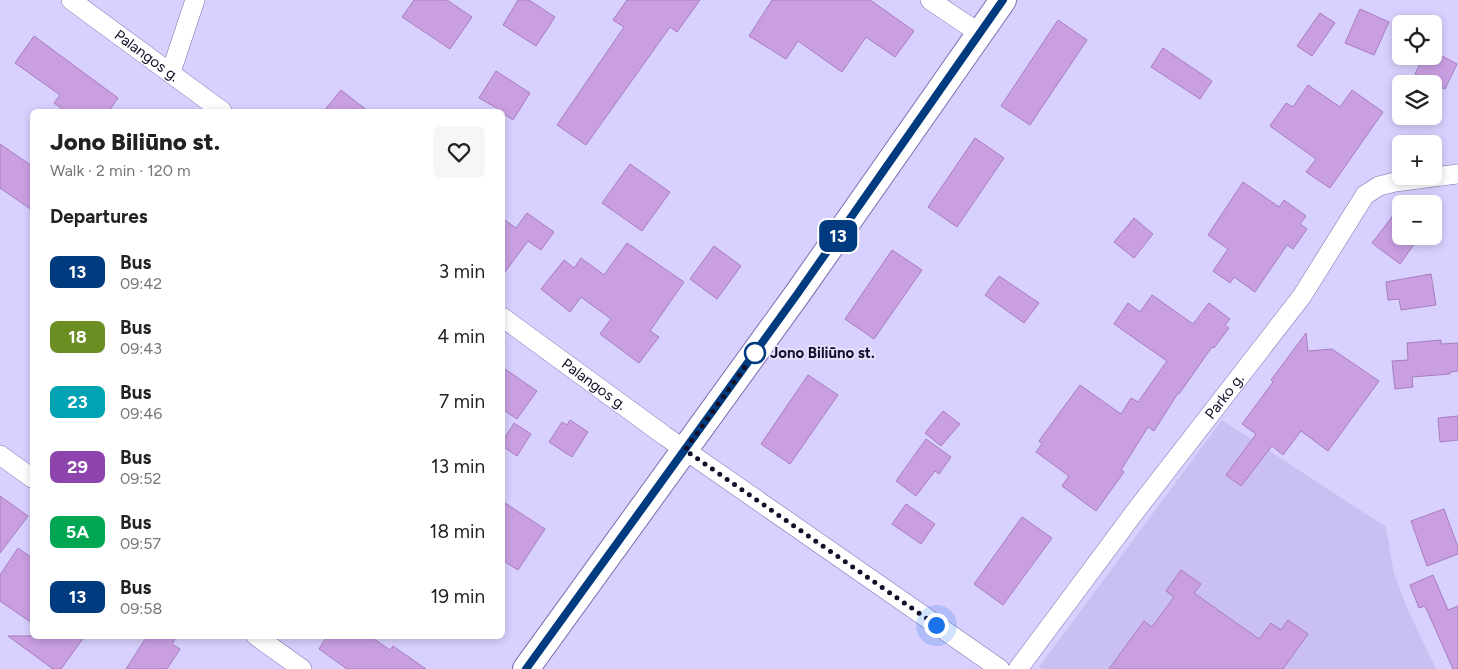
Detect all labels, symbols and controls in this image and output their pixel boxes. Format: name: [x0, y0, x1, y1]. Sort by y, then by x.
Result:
map controls: [1392, 15, 1442, 245]
button: locate: [1392, 15, 1442, 65]
street label: Palangos g.: [111, 26, 183, 85]
button: layers: [1392, 75, 1442, 125]
button: heart: [433, 126, 485, 178]
text: Jono Biliūno st.: [50, 127, 220, 156]
button: +: [1392, 135, 1442, 185]
text: Walk · 2 min · 120 m: [50, 161, 191, 180]
button: −: [1392, 195, 1442, 245]
text: Departures: [50, 205, 148, 228]
line badge: 13: [816, 220, 860, 252]
text: 13: [829, 225, 847, 247]
text: Bus: [120, 251, 151, 274]
text: 3 min: [439, 260, 485, 283]
text: 13: [69, 261, 86, 283]
text: 09:42: [120, 274, 162, 293]
text: Bus: [120, 316, 151, 339]
text: 4 min: [437, 325, 485, 348]
text: 18: [68, 326, 87, 348]
text: 09:43: [120, 339, 162, 358]
marker: Jono Biliūno st.: [744, 342, 766, 364]
place label: Jono Biliūno st.: [770, 344, 875, 362]
street label: Palangos g.: [558, 355, 630, 414]
street label: Parko g.: [1201, 370, 1248, 423]
text: Bus: [120, 381, 151, 404]
text: 7 min: [439, 390, 485, 413]
text: 23: [67, 391, 88, 413]
text: 09:46: [120, 404, 162, 423]
text: Bus: [120, 446, 151, 469]
text: 13 min: [431, 455, 485, 478]
text: 29: [67, 456, 88, 478]
text: 09:52: [120, 469, 162, 488]
text: Bus: [120, 511, 151, 534]
text: 18 min: [430, 520, 485, 543]
text: 5A: [66, 521, 89, 543]
text: 09:57: [120, 534, 161, 553]
text: Bus: [120, 576, 151, 599]
text: 19 min: [431, 585, 485, 608]
text: 13: [69, 586, 86, 608]
text: 09:58: [120, 599, 162, 618]
your location: [924, 613, 949, 638]

